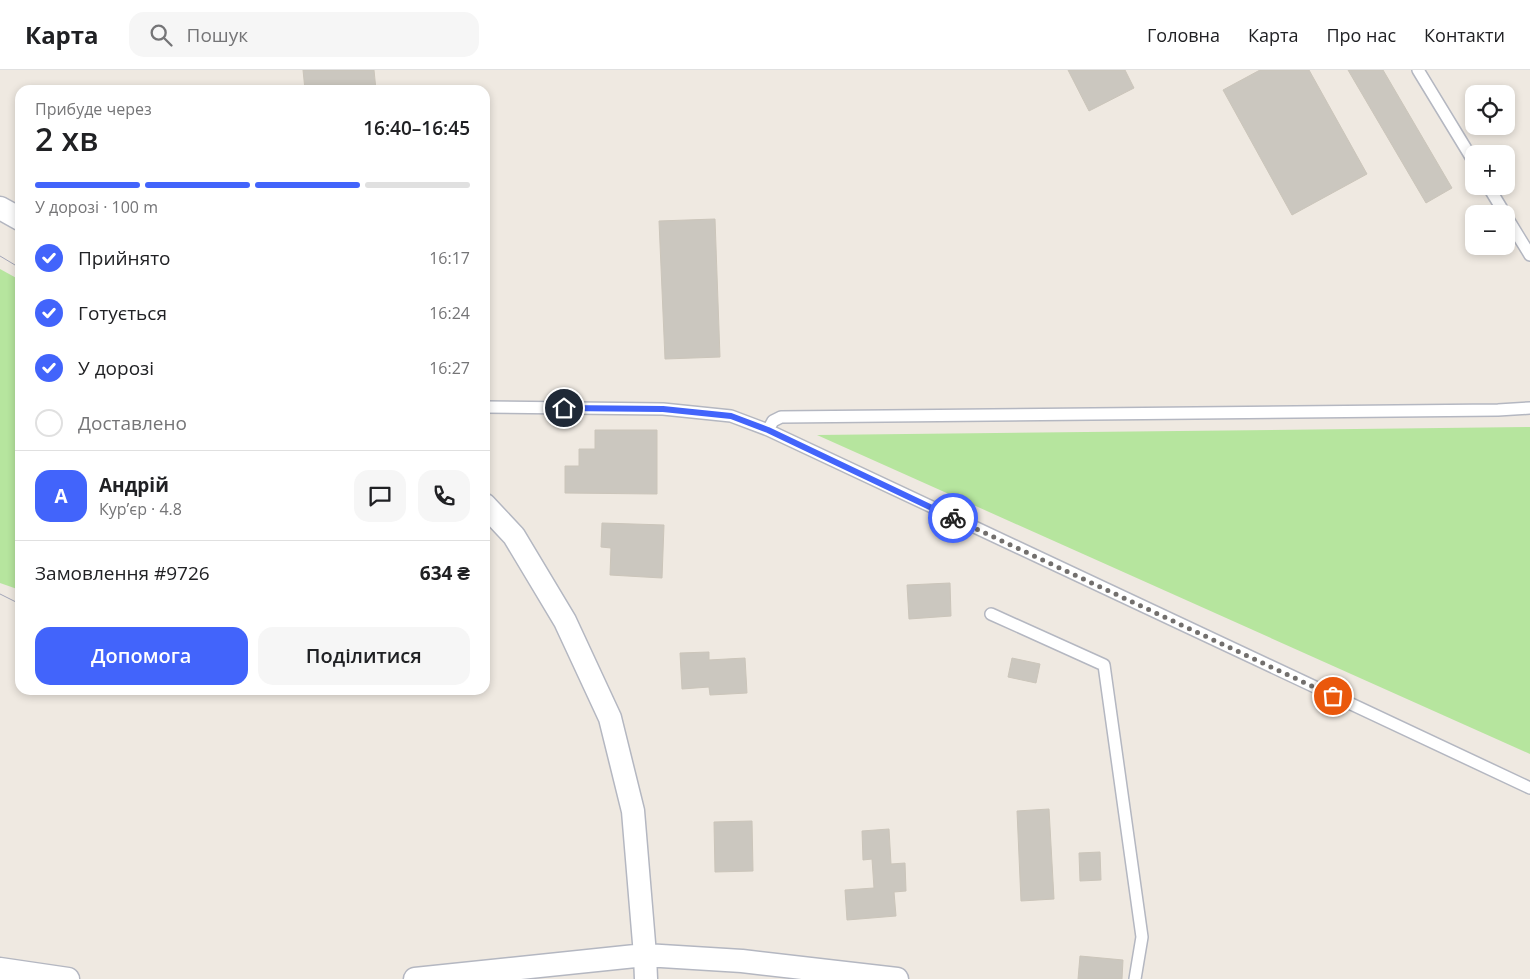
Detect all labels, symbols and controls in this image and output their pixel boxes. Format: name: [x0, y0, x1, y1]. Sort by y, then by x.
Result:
search box: [129, 12, 479, 57]
text: Карта: [25, 18, 99, 51]
icon: search: [147, 21, 175, 49]
text: Пошук: [187, 22, 248, 48]
text: Головна: [1147, 23, 1220, 47]
text: Карта: [1248, 23, 1298, 47]
text: Про нас: [1326, 23, 1396, 47]
text: Контакти: [1424, 23, 1505, 47]
map controls: [1465, 85, 1515, 255]
button: locate: [1465, 85, 1515, 135]
text: Прибуде через: [35, 98, 152, 120]
text: 16:40–16:45: [363, 115, 470, 141]
text: 2 хв: [35, 117, 98, 160]
button: +: [1465, 145, 1515, 195]
text: У дорозі · 100 m: [35, 196, 158, 218]
button: −: [1465, 205, 1515, 255]
icon: check: [35, 244, 63, 272]
text: Прийнято: [78, 245, 171, 271]
text: 16:17: [429, 247, 470, 269]
icon: check: [35, 299, 63, 327]
text: Готується: [78, 300, 167, 326]
text: 16:24: [429, 302, 470, 324]
icon: check: [35, 354, 63, 382]
text: У дорозі: [78, 355, 154, 381]
text: 16:27: [429, 357, 470, 379]
pin: [543, 387, 585, 429]
icon: home: [550, 394, 578, 422]
text: Доставлено: [78, 410, 187, 436]
button: chat: [354, 470, 406, 522]
button: phone: [418, 470, 470, 522]
text: Андрій: [99, 472, 169, 498]
text: А: [54, 483, 68, 509]
courier: [928, 493, 978, 543]
text: Кур’єр · 4.8: [99, 498, 182, 520]
icon: bike: [939, 504, 967, 532]
text: Замовлення #9726: [35, 560, 210, 586]
text: 634 ₴: [420, 560, 470, 586]
button: Допомога: [35, 627, 248, 685]
button: Поділитися: [258, 627, 470, 685]
pin: [1312, 675, 1354, 717]
icon: bag: [1319, 682, 1347, 710]

